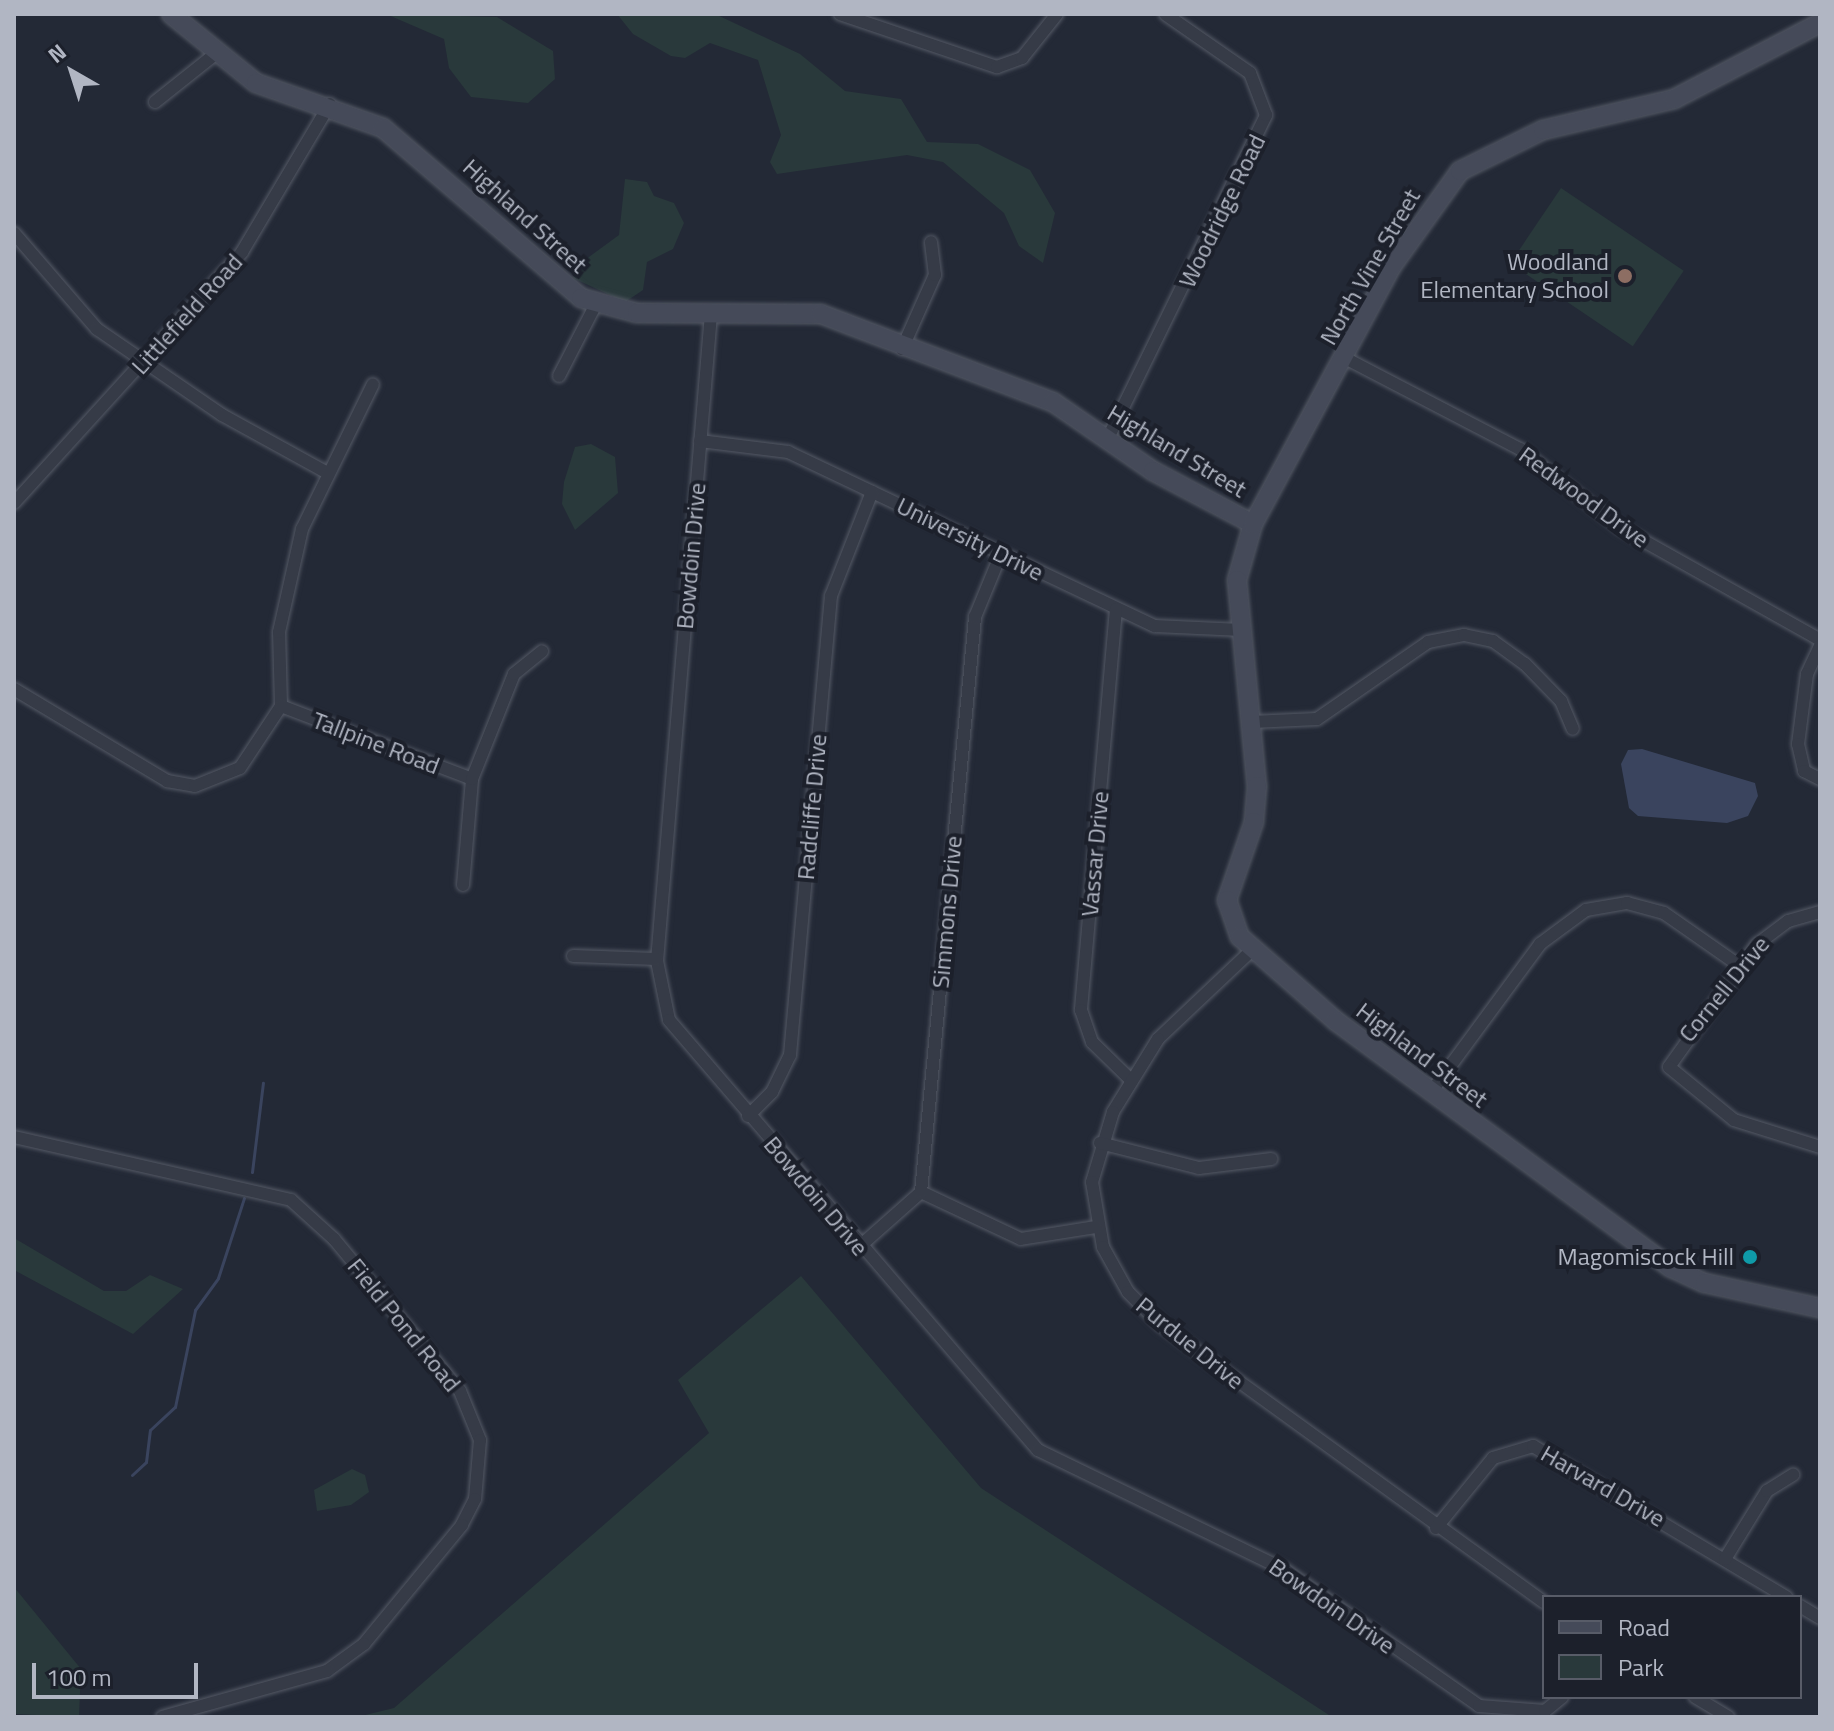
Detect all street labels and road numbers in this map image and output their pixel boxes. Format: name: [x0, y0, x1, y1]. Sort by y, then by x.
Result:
street label: Woodridge Road: [1173, 130, 1271, 292]
street label: Highland Street: [457, 153, 593, 279]
street label: North Vine Street: [1314, 184, 1426, 350]
street label: Littlefield Road: [125, 248, 249, 380]
street label: Highland Street: [1102, 398, 1252, 504]
street label: Redwood Drive: [1514, 440, 1654, 554]
street label: Bowdoin Drive: [670, 482, 712, 630]
street label: University Drive: [892, 491, 1048, 587]
street label: Tallpine Road: [308, 706, 444, 780]
street label: Radcliffe Drive: [791, 733, 833, 881]
street label: Vassar Drive: [1075, 790, 1115, 918]
street label: Simmons Drive: [926, 835, 968, 989]
street label: Cornell Drive: [1673, 930, 1775, 1048]
street label: Highland Street: [1351, 996, 1493, 1114]
street label: Bowdoin Drive: [758, 1131, 874, 1261]
street label: Field Pond Road: [341, 1253, 467, 1397]
street label: Purdue Drive: [1130, 1291, 1250, 1395]
street label: Harvard Drive: [1536, 1439, 1670, 1533]
street label: Bowdoin Drive: [1264, 1552, 1400, 1660]

